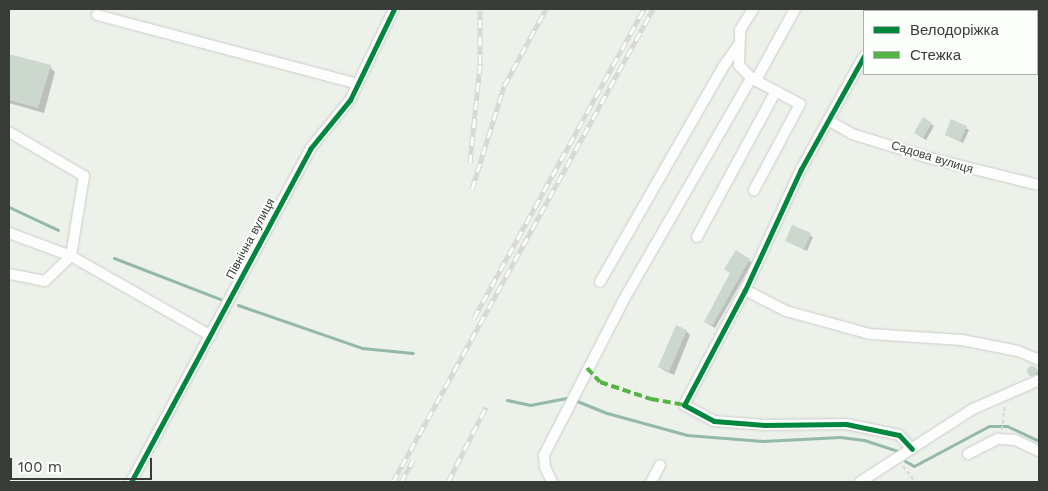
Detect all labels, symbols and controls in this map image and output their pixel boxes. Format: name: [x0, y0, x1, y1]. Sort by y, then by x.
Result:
legend: [863, 10, 1038, 75]
text: Велодоріжка: [910, 21, 999, 39]
text: Стежка: [910, 46, 961, 64]
street label: Садова вулиця: [889, 139, 975, 177]
street label: Північна вулиця: [224, 196, 278, 282]
scale bar: [12, 448, 155, 480]
text: 100 m: [18, 458, 62, 476]

